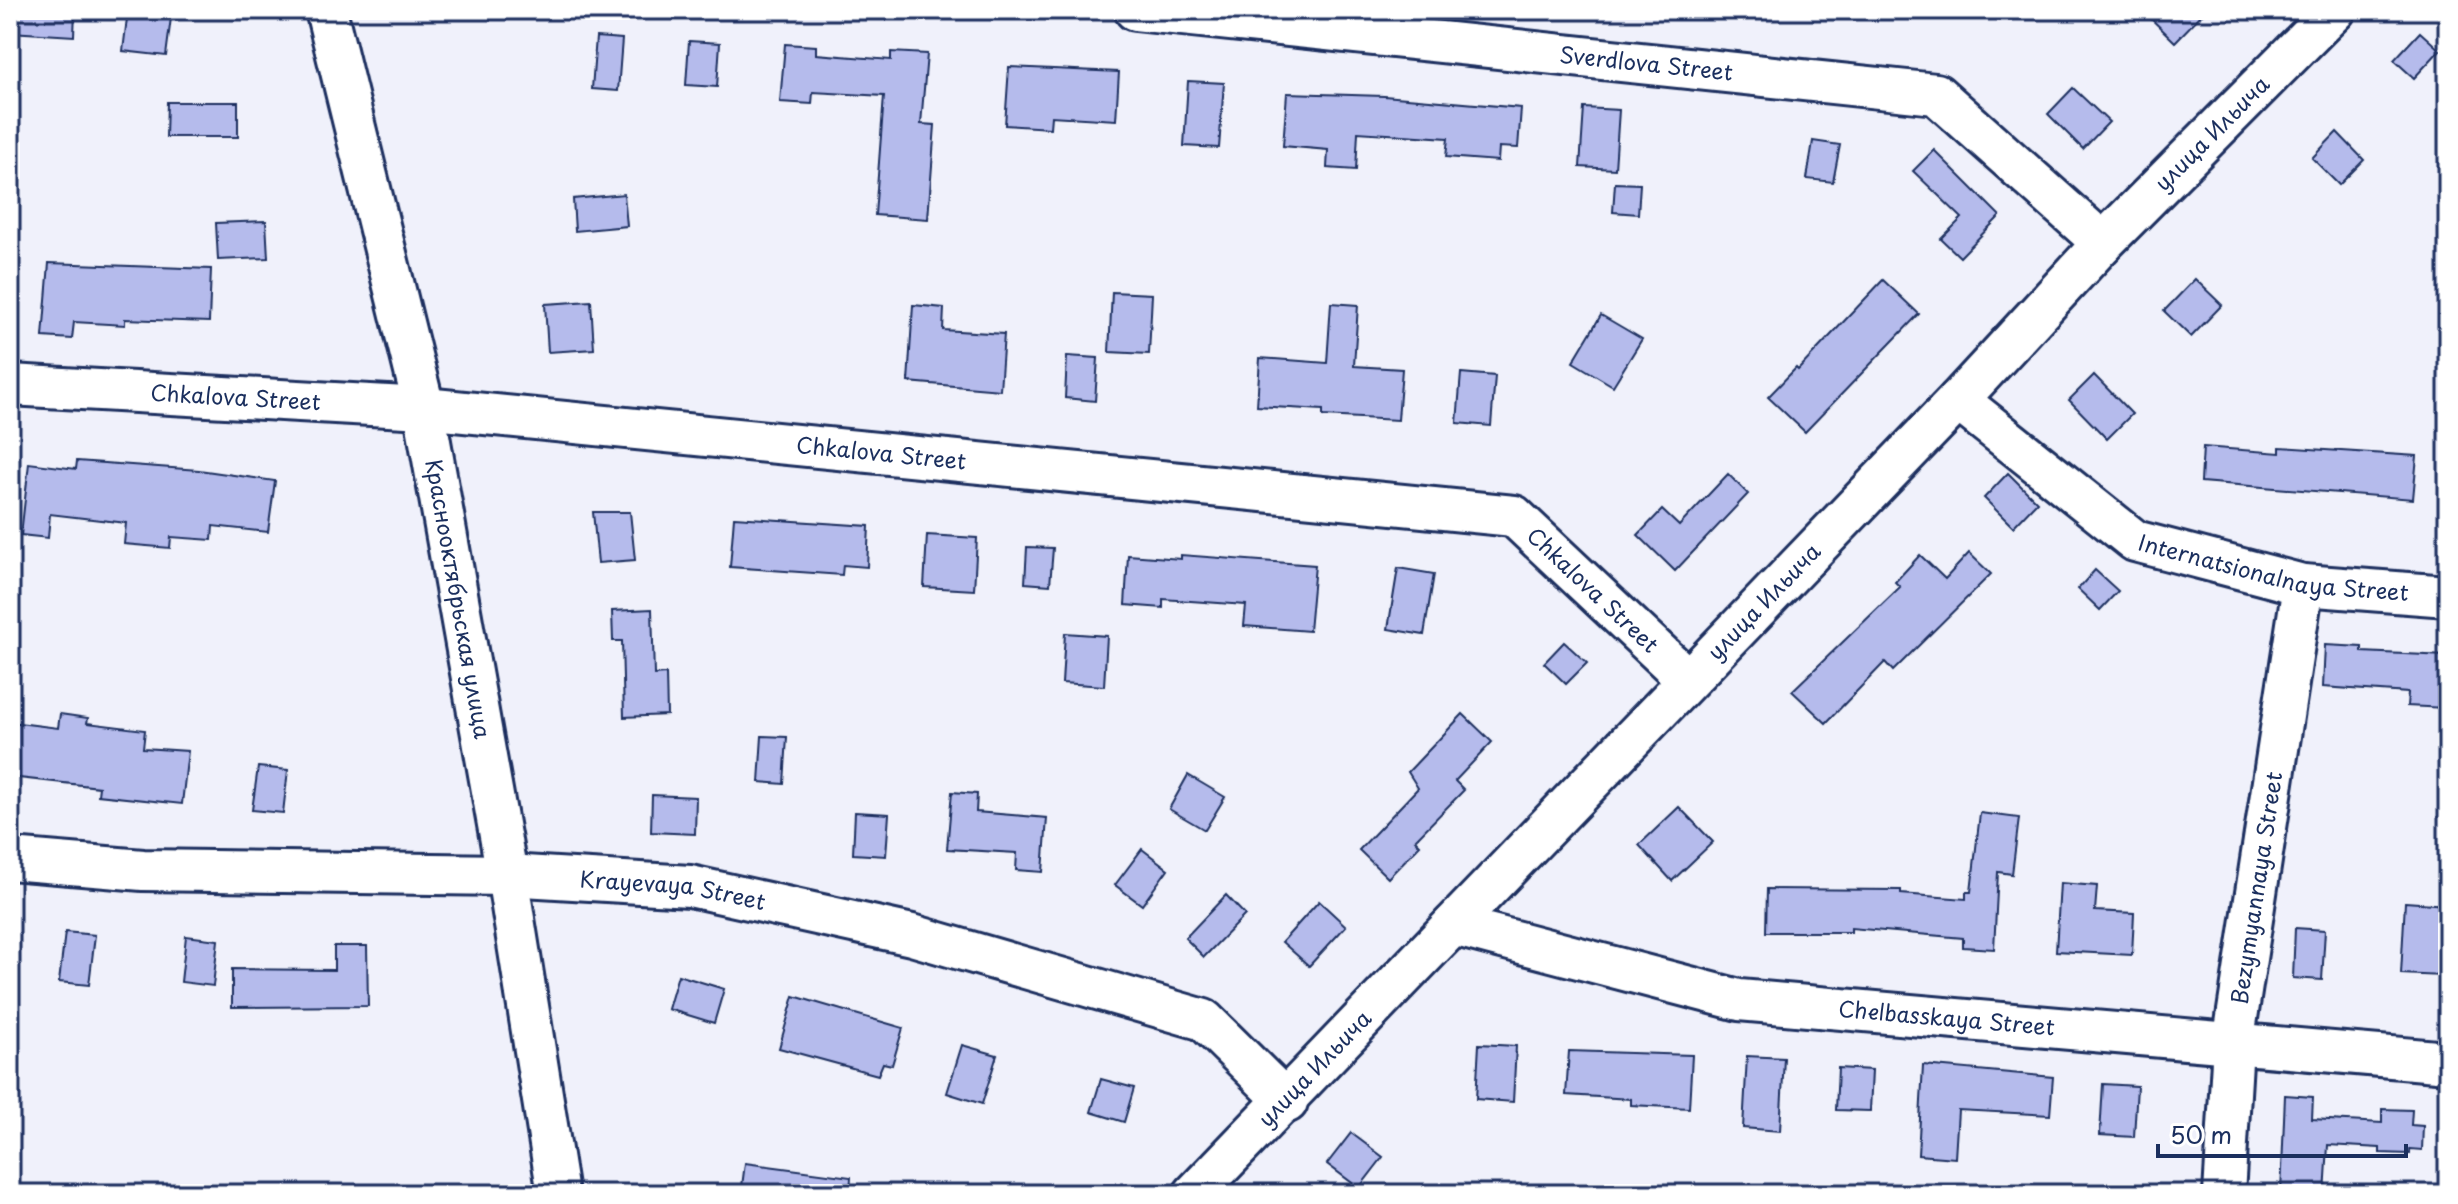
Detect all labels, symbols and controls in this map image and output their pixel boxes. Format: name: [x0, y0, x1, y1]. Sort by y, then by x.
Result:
street label: Sverdlova Street: [1558, 37, 1735, 88]
street label: улица Ильича: [2146, 67, 2276, 198]
street label: Chkalova Street: [150, 375, 322, 417]
street label: Chkalova Street: [795, 427, 968, 477]
street label: Краснооктябрьская улица: [418, 456, 501, 741]
street label: Chkalova Street: [1520, 519, 1667, 659]
street label: Internatsionalnaya Street: [2135, 525, 2410, 608]
street label: улица Ильича: [1699, 535, 1827, 667]
street label: Bezymyannaya Street: [2221, 769, 2289, 1006]
street label: Krayevaya Street: [579, 861, 769, 917]
street label: Chelbasskaya Street: [1837, 991, 2056, 1043]
street label: улица Ильича: [1249, 1002, 1378, 1133]
scale bar: [2158, 1108, 2406, 1158]
text: 50 m: [2170, 1116, 2232, 1152]

